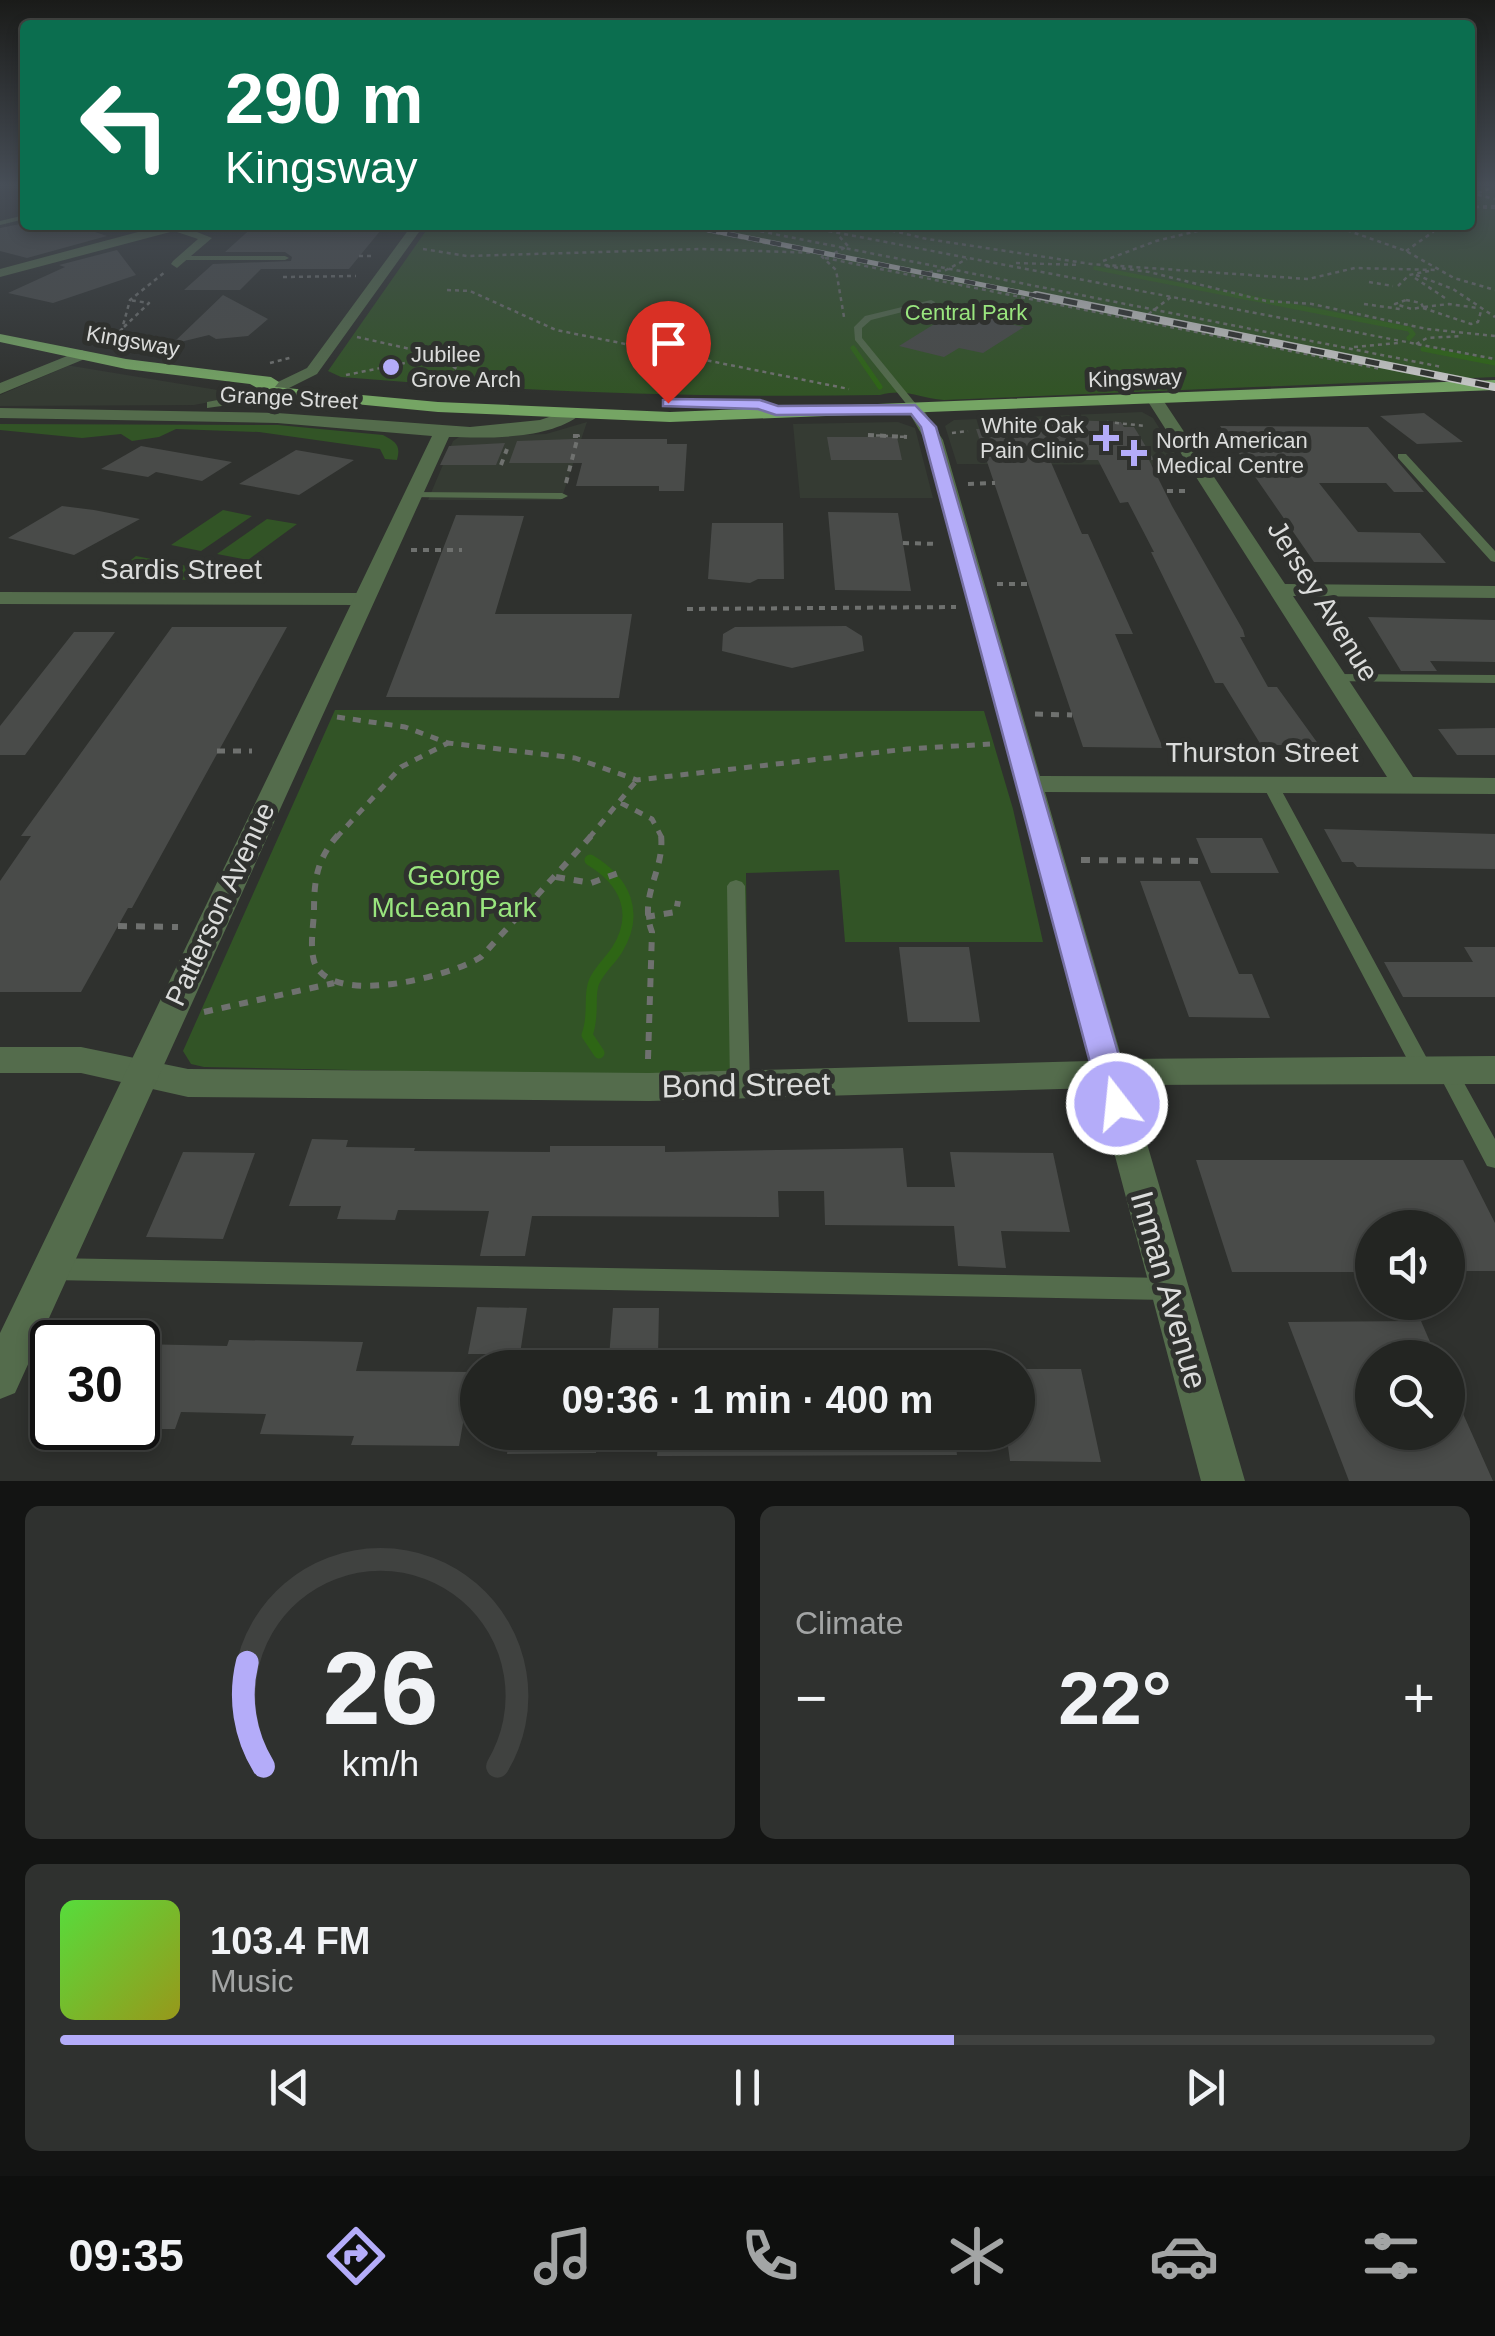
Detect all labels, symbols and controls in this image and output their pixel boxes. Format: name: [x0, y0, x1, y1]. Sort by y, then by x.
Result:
icon: left: [60, 60, 190, 190]
text: 290 m: [225, 60, 423, 138]
text: Kingsway: [225, 142, 418, 193]
park label: Central Park: [905, 300, 1028, 325]
pin: [626, 301, 711, 404]
icon: arrive: [641, 316, 696, 371]
street label: Kingsway: [84, 321, 182, 361]
place label: Jubilee Grove Arch: [411, 342, 521, 392]
marker: Jubilee Grove Arch: [380, 356, 402, 378]
street label: Kingsway: [1088, 364, 1182, 392]
street label: Grange Street: [219, 382, 359, 414]
place label: White Oak Pain Clinic: [980, 413, 1085, 463]
marker: White Oak Pain Clinic: [1093, 425, 1119, 451]
place label: North American Medical Centre: [1156, 428, 1308, 478]
marker: North American Medical Centre: [1121, 440, 1147, 466]
street label: Jersey Avenue: [1261, 515, 1385, 687]
street label: Sardis Street: [100, 554, 262, 585]
street label: Thurston Street: [1166, 737, 1359, 768]
street label: Patterson Avenue: [159, 798, 281, 1010]
park label: George McLean Park: [372, 860, 537, 923]
position arrow: [1065, 1052, 1169, 1156]
street label: Bond Street: [661, 1066, 831, 1104]
street label: Inman Avenue: [1124, 1187, 1214, 1393]
map controls: [1355, 1210, 1465, 1450]
button: sound: [1355, 1210, 1465, 1320]
speed limit sign: 30: [30, 1320, 160, 1450]
button: search: [1355, 1340, 1465, 1450]
text: 09:36 · 1 min · 400 m: [562, 1379, 933, 1421]
text: Climate: [795, 1605, 903, 1641]
text: 26: [322, 1630, 438, 1746]
text: 22°: [1058, 1656, 1172, 1740]
text: −: [795, 1667, 827, 1729]
text: +: [1403, 1667, 1435, 1729]
text: km/h: [341, 1744, 419, 1784]
text: 103.4 FM: [210, 1920, 371, 1962]
text: Music: [210, 1963, 294, 1999]
icon: previous: [262, 2060, 317, 2115]
icon: pause: [720, 2060, 775, 2115]
icon: next: [1178, 2060, 1233, 2115]
icon: directions: [321, 2221, 391, 2291]
icon: music: [528, 2221, 598, 2291]
icon: phone: [735, 2221, 805, 2291]
icon: climate: [942, 2221, 1012, 2291]
icon: car: [1149, 2221, 1219, 2291]
icon: filters: [1356, 2221, 1426, 2291]
text: 09:35: [69, 2230, 184, 2281]

